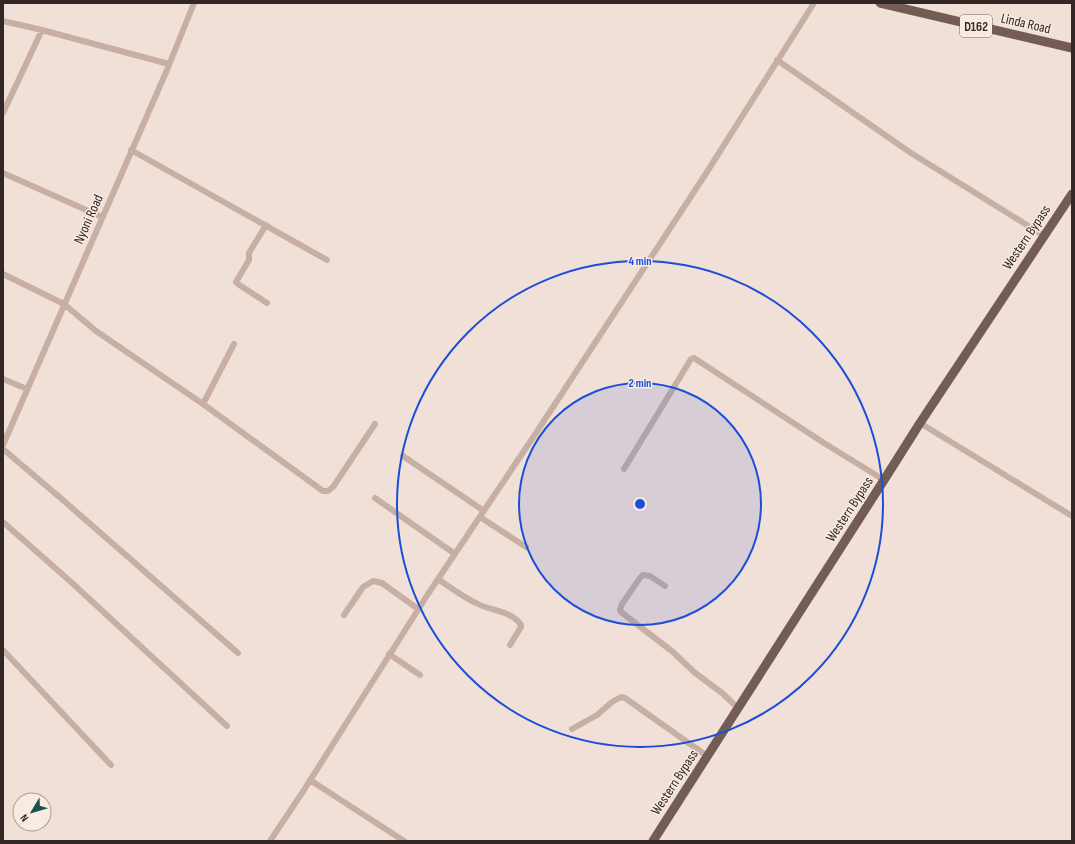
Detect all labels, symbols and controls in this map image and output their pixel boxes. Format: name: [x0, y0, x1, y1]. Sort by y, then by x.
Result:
street label: Linda Road: [999, 10, 1053, 37]
road number: D162: [960, 15, 992, 37]
street label: Nyoni Road: [70, 192, 107, 247]
street label: Western Bypass: [999, 202, 1054, 273]
text: 4 min: [628, 254, 652, 269]
text: 2 min: [629, 376, 651, 391]
street label: Western Bypass: [822, 474, 877, 545]
centre of rings: [633, 497, 647, 511]
street label: Western Bypass: [647, 747, 702, 818]
north arrow: [12, 792, 52, 832]
text: N: [18, 811, 31, 824]

